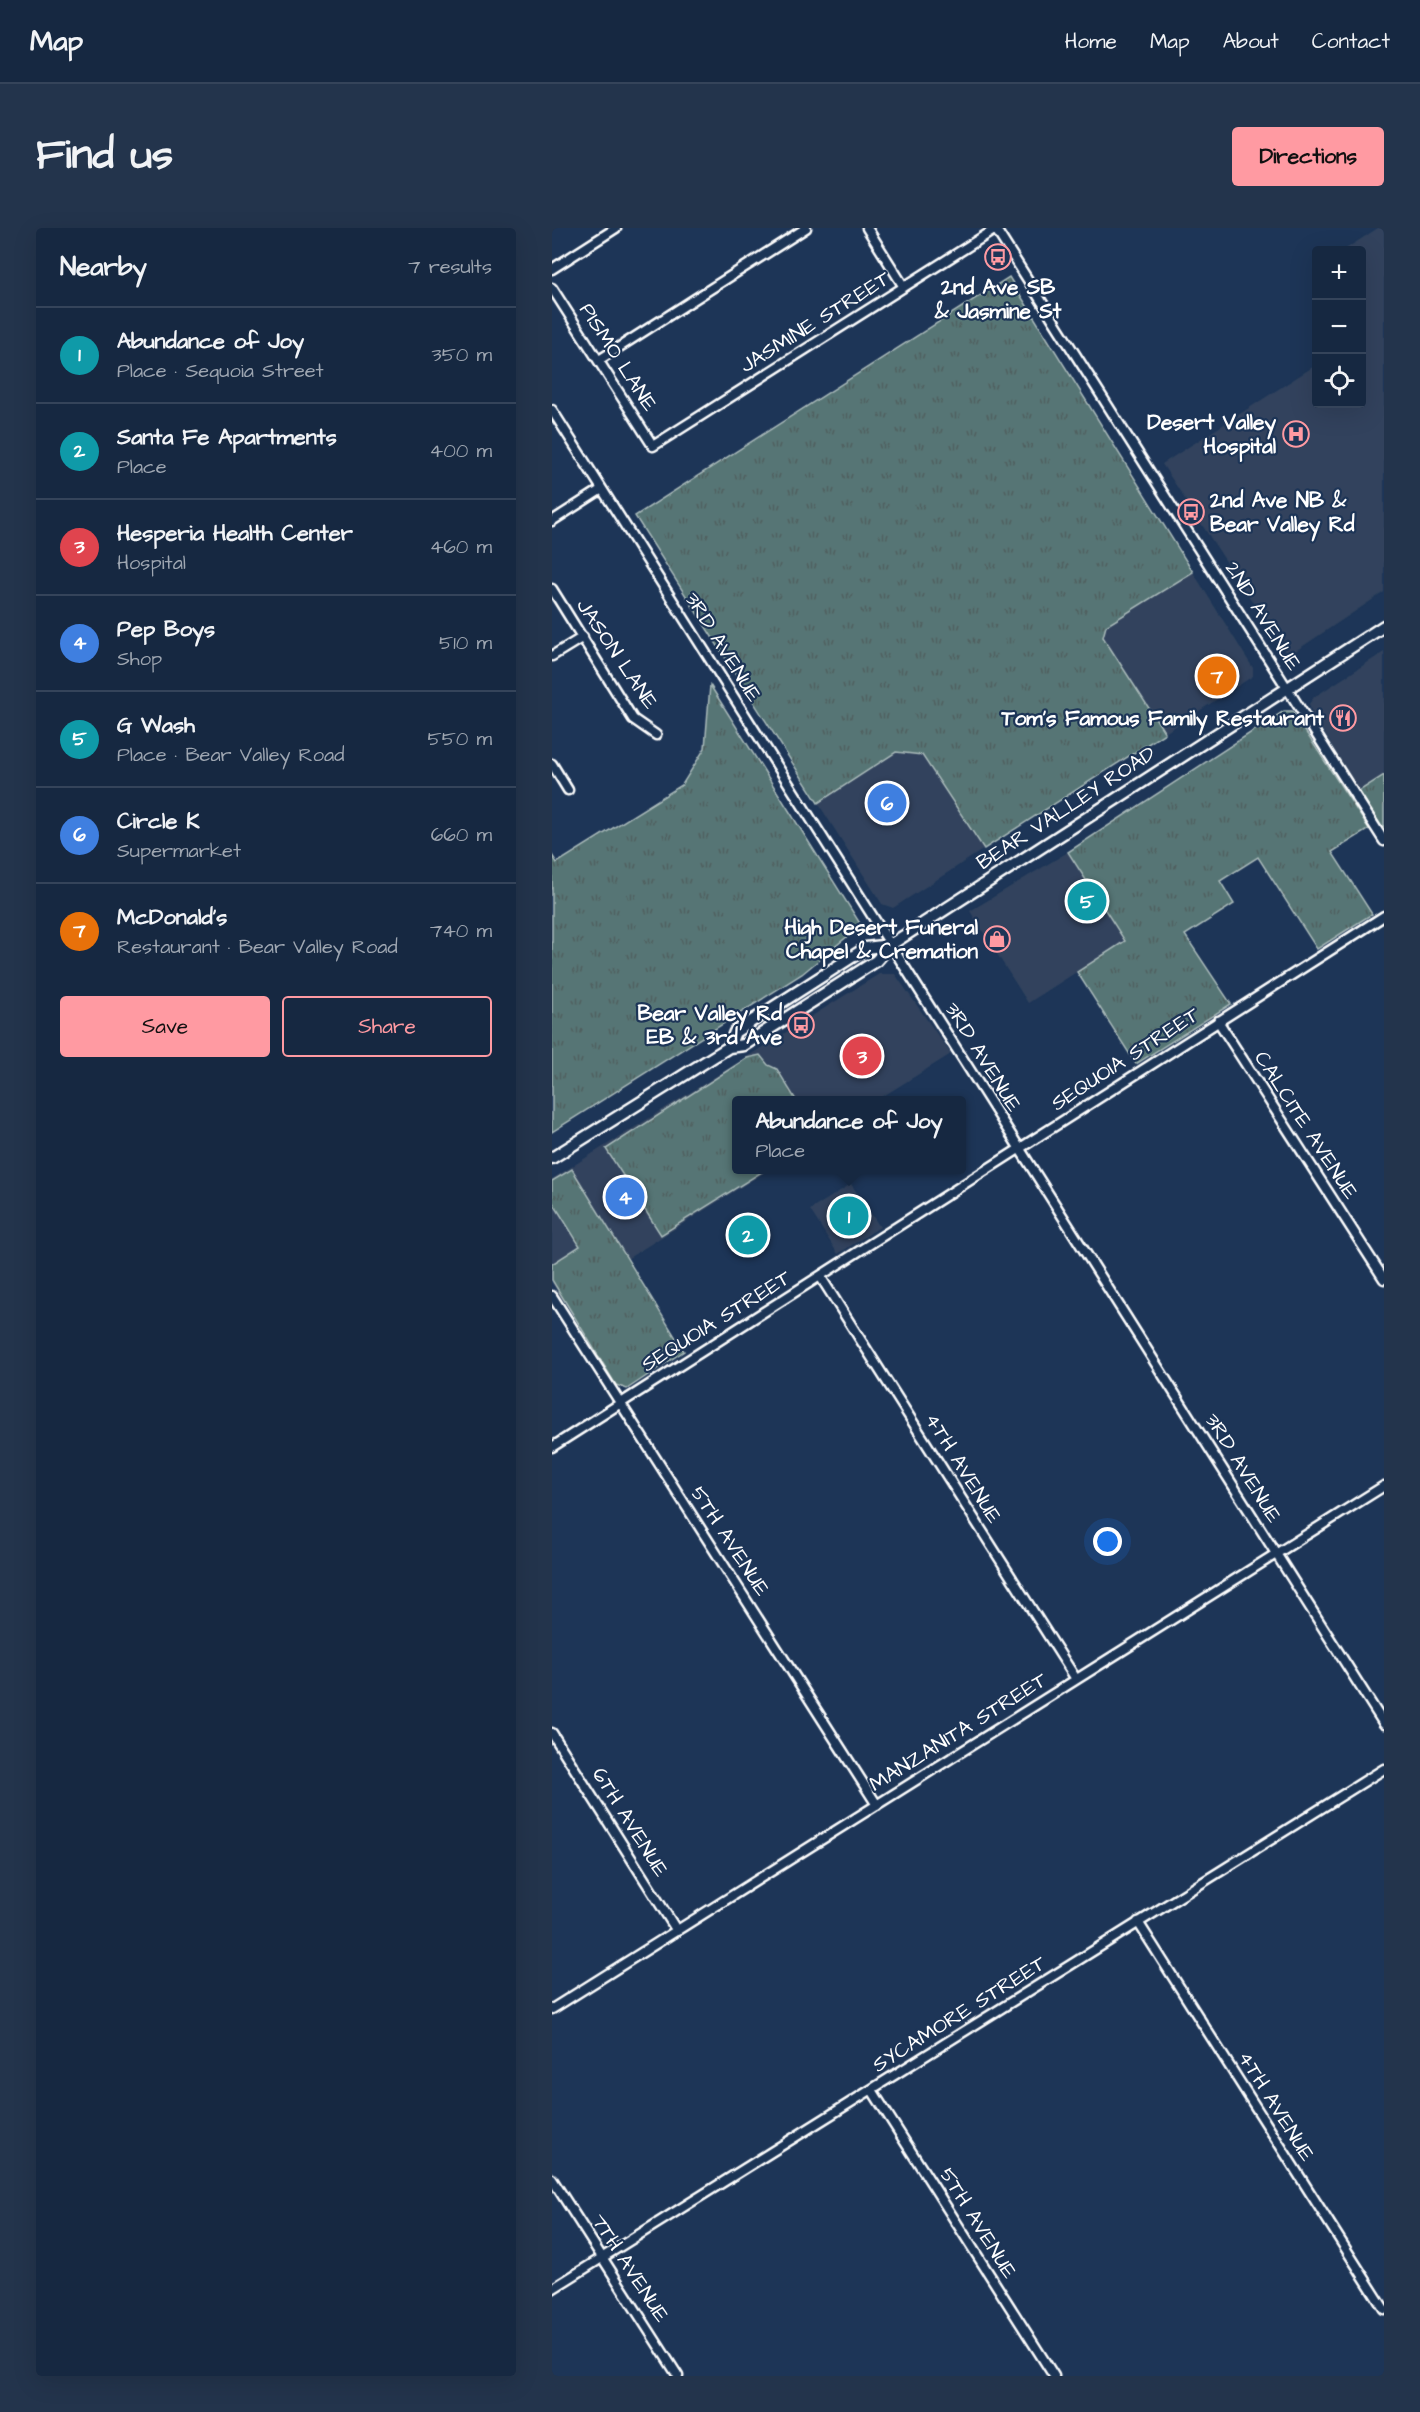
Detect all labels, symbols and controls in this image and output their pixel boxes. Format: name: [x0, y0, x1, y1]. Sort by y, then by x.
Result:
text: Map: [30, 22, 83, 61]
text: Home: [1065, 27, 1117, 56]
text: Map: [1150, 27, 1190, 56]
text: About: [1223, 27, 1279, 56]
text: Contact: [1312, 27, 1390, 56]
text: Find us: [36, 127, 173, 185]
button: Directions: [1232, 127, 1384, 186]
bus stop icon: 2nd Ave SB & Jasmine St: [983, 242, 1013, 272]
map controls: [1312, 246, 1366, 408]
button: +: [1312, 246, 1366, 300]
text: Nearby: [60, 249, 147, 285]
text: 7 results: [408, 253, 492, 281]
street label: JASMINE STREET: [734, 264, 896, 380]
place label: 2nd Ave SB & Jasmine St: [934, 273, 1062, 326]
street label: PISMO LANE: [572, 297, 664, 417]
button: −: [1312, 300, 1366, 354]
text: Abundance of Joy: [117, 326, 304, 357]
text: 1: [78, 341, 81, 369]
text: 350 m: [431, 341, 492, 369]
button: locate: [1312, 354, 1366, 408]
text: Place · Sequoia Street: [117, 357, 324, 385]
place label: Desert Valley Hospital: [1147, 408, 1277, 462]
hospital icon: Desert Valley Hospital: [1281, 419, 1311, 449]
text: Santa Fe Apartments: [117, 422, 337, 453]
text: 2: [74, 437, 85, 465]
text: 400 m: [430, 437, 492, 465]
text: Place: [117, 453, 167, 481]
place label: 2nd Ave NB & Bear Valley Rd: [1209, 486, 1355, 542]
bus stop icon: 2nd Ave NB & Bear Valley Rd: [1176, 497, 1206, 527]
text: Hesperia Health Center: [117, 518, 353, 549]
text: 3: [74, 533, 85, 561]
text: 460 m: [430, 533, 492, 561]
text: Hospital: [117, 549, 186, 577]
street label: 2ND AVENUE: [1218, 556, 1308, 677]
street label: 3RD AVENUE: [678, 587, 768, 708]
street label: JASON LANE: [569, 593, 665, 715]
text: Pep Boys: [117, 614, 215, 645]
text: 4: [73, 629, 86, 657]
text: 510 m: [439, 629, 492, 657]
text: Shop: [117, 645, 162, 673]
pin: 7: [1198, 654, 1236, 698]
restaurant icon: Tom's Famous Family Restaurant: [1328, 703, 1358, 733]
place label: Tom's Famous Family Restaurant: [1000, 704, 1325, 736]
text: G Wash: [117, 710, 195, 741]
text: 5: [72, 725, 87, 753]
text: 550 m: [427, 725, 492, 753]
street label: BEAR VALLEY ROAD: [971, 739, 1161, 877]
text: Place · Bear Valley Road: [117, 741, 344, 769]
pin: 6: [868, 780, 906, 826]
text: Circle K: [117, 806, 199, 837]
text: 6: [73, 821, 86, 849]
text: 660 m: [431, 821, 492, 849]
text: Supermarket: [117, 837, 241, 865]
pin: 5: [1068, 878, 1106, 924]
text: McDonald's: [117, 902, 227, 933]
place label: High Desert Funeral Chapel & Cremation: [784, 913, 979, 967]
text: 7: [73, 917, 86, 945]
text: 740 m: [430, 917, 492, 945]
shop icon: High Desert Funeral Chapel & Cremation: [982, 924, 1012, 954]
text: Restaurant · Bear Valley Road: [117, 933, 398, 961]
button: Save: [60, 996, 270, 1057]
button: Share: [282, 996, 492, 1057]
street label: 3RD AVENUE: [938, 997, 1028, 1118]
place label: Bear Valley Rd EB & 3rd Ave: [638, 999, 783, 1052]
street label: SEQUOIA STREET: [1045, 1000, 1205, 1118]
bus stop icon: Bear Valley Rd EB & 3rd Ave: [786, 1010, 816, 1040]
pin: 3: [842, 1034, 882, 1078]
street label: CALCITE AVENUE: [1247, 1045, 1365, 1205]
popup: [732, 1096, 966, 1174]
text: Abundance of Joy: [755, 1106, 943, 1137]
text: Place: [755, 1137, 805, 1165]
pin: 4: [606, 1174, 644, 1220]
pin: 1: [830, 1194, 868, 1238]
pin: 2: [728, 1212, 768, 1258]
street label: SEQUOIA STREET: [636, 1263, 797, 1379]
street label: 4TH AVENUE: [918, 1407, 1009, 1529]
street label: 3RD AVENUE: [1198, 1408, 1288, 1529]
street label: 5TH AVENUE: [684, 1480, 777, 1602]
your location: [1093, 1527, 1122, 1556]
street label: MANZANITA STREET: [864, 1665, 1053, 1799]
street label: 6TH AVENUE: [585, 1762, 675, 1883]
street label: SYCAMORE STREET: [867, 1948, 1052, 2079]
street label: 4TH AVENUE: [1231, 2045, 1322, 2167]
street label: 5TH AVENUE: [932, 2162, 1024, 2284]
street label: 7TH AVENUE: [584, 2208, 676, 2328]

